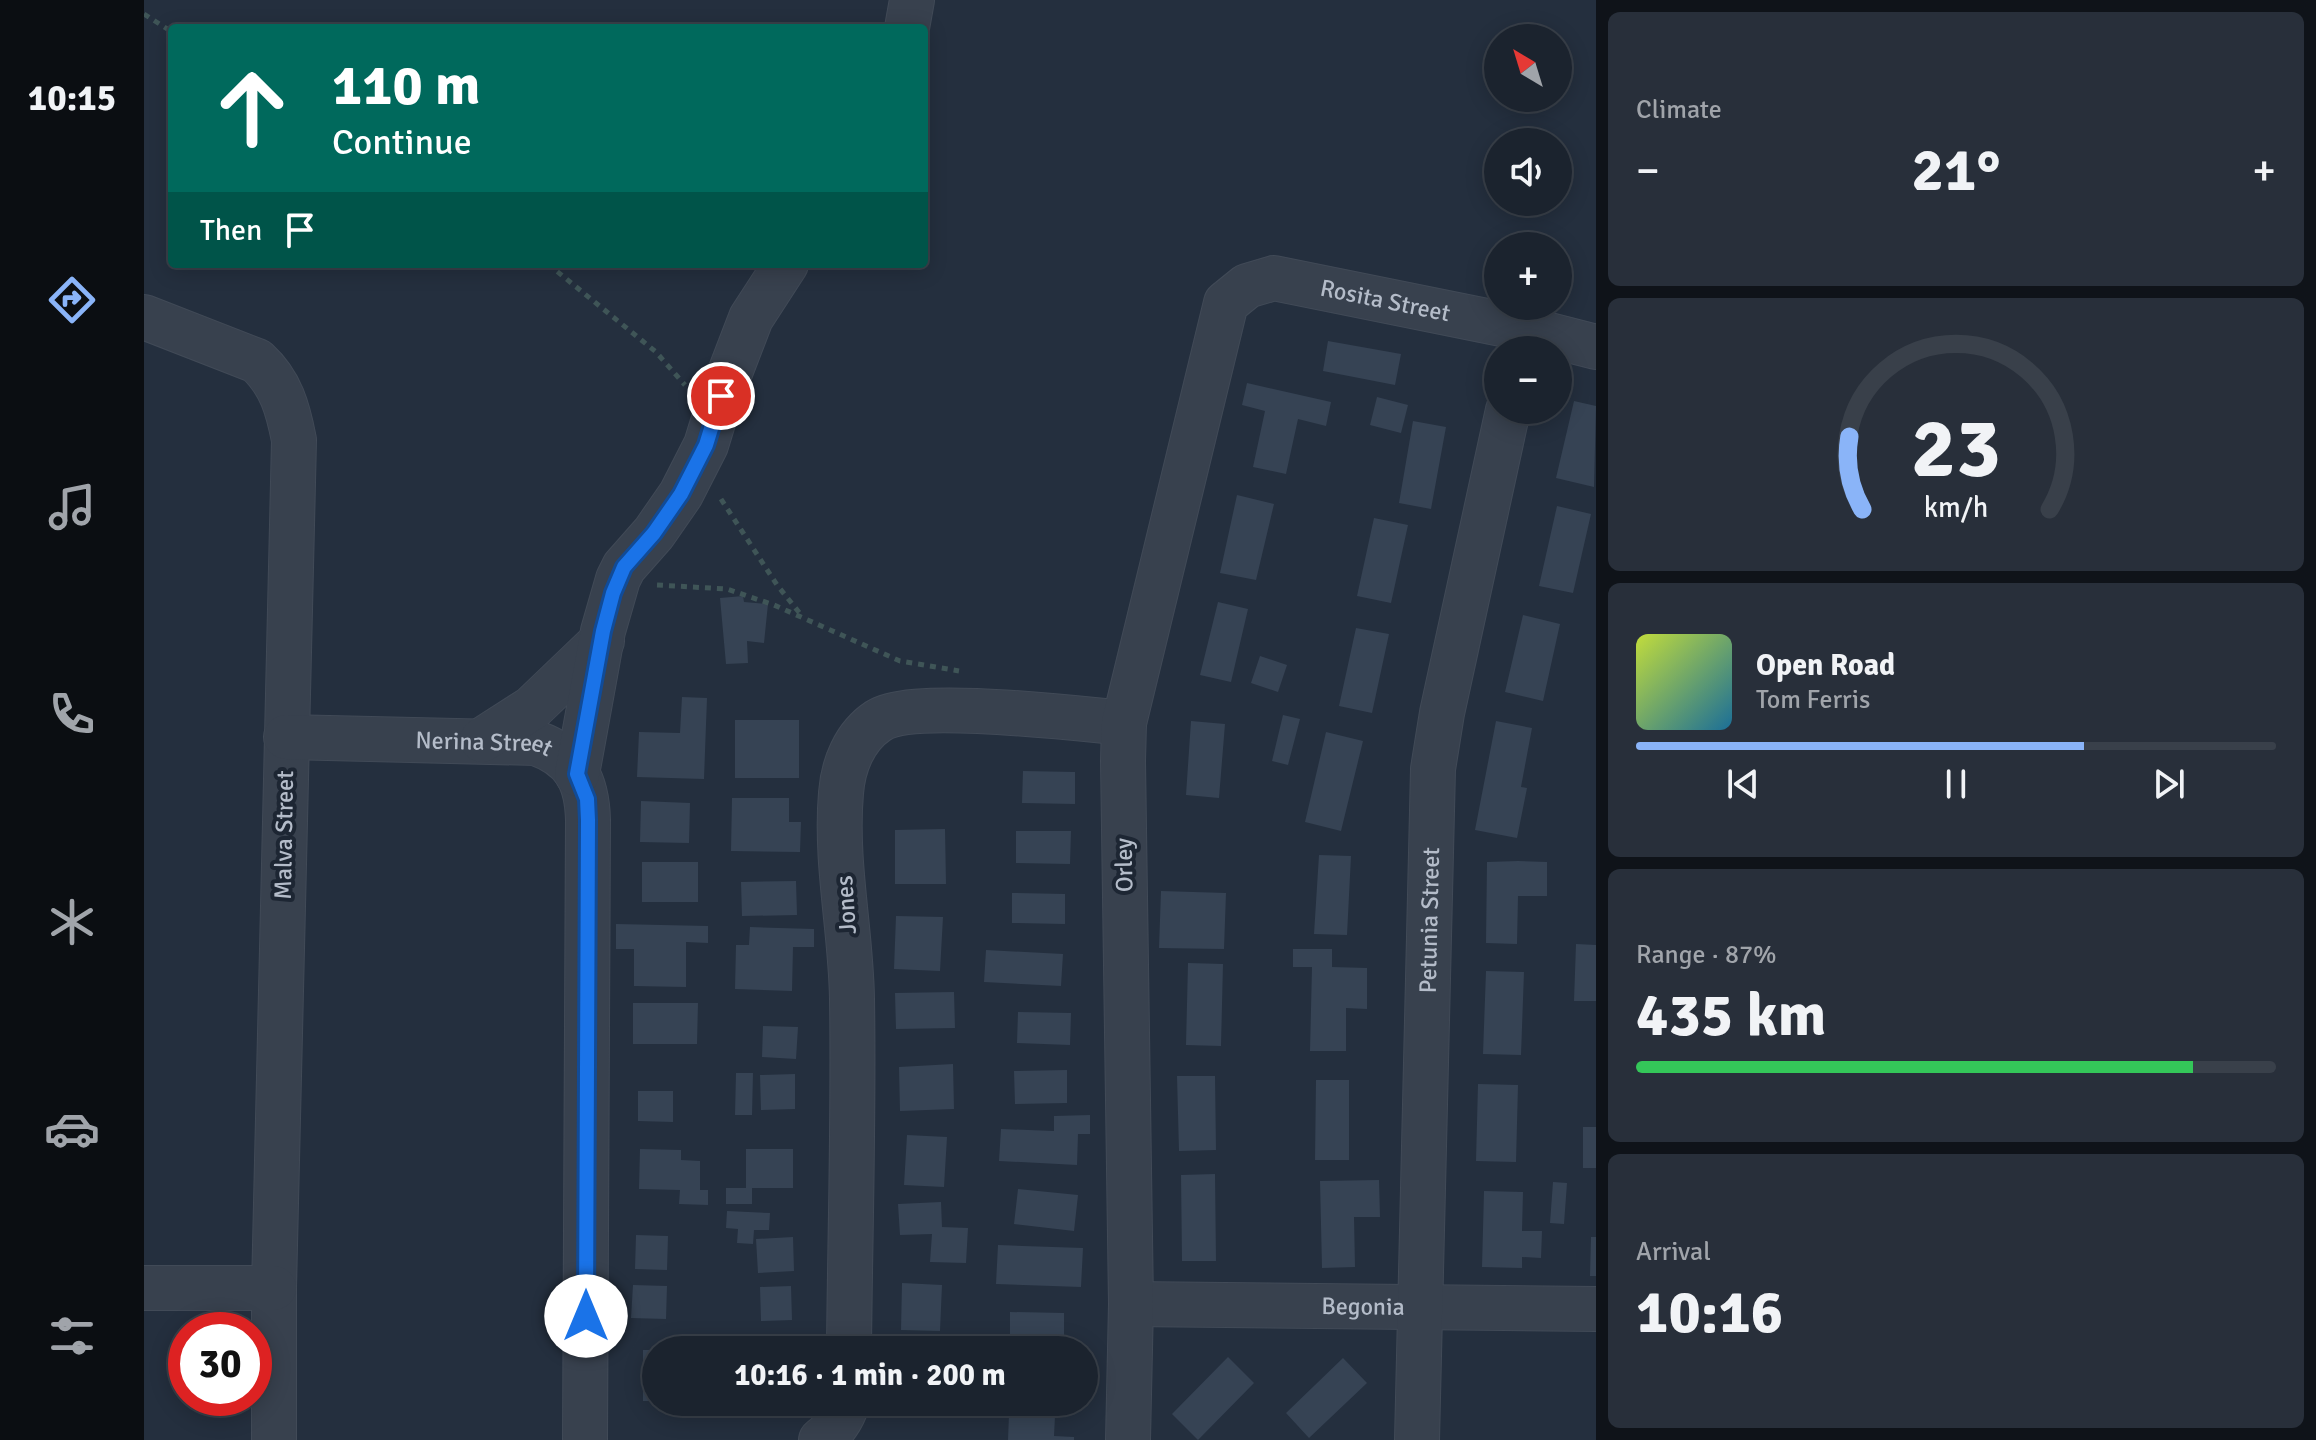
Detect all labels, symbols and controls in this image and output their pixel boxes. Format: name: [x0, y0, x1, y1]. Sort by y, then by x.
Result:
north arrow: [1484, 24, 1572, 112]
map controls: [1484, 24, 1572, 424]
text: 110 m: [332, 51, 480, 120]
icon: ahead: [200, 56, 304, 160]
text: 10:15: [28, 76, 116, 121]
text: Climate: [1636, 94, 1722, 126]
text: Continue: [332, 120, 472, 165]
button: sound: [1484, 128, 1572, 216]
text: 21°: [1912, 134, 2000, 208]
text: −: [1636, 144, 1660, 198]
text: +: [2252, 144, 2276, 198]
icon: arrive: [278, 208, 322, 252]
text: Then: [200, 212, 262, 249]
button: +: [1484, 232, 1572, 320]
icon: directions: [44, 272, 100, 328]
street label: Rosita Street: [1318, 273, 1453, 328]
button: −: [1484, 336, 1572, 424]
pin: [687, 362, 755, 430]
icon: arrive: [699, 374, 743, 418]
text: 23: [1911, 398, 2001, 500]
icon: music: [44, 479, 100, 535]
text: km/h: [1924, 491, 1988, 526]
text: Open Road: [1756, 647, 1895, 684]
text: Tom Ferris: [1756, 684, 1870, 716]
icon: phone: [44, 686, 100, 742]
street label: Nerina Street: [415, 725, 558, 763]
icon: previous: [1721, 762, 1765, 806]
icon: pause: [1934, 762, 1978, 806]
icon: next: [2147, 762, 2191, 806]
street label: Malva Street: [268, 770, 300, 900]
street label: Orley: [1109, 838, 1139, 892]
street label: Petunia Street: [1413, 847, 1446, 994]
street label: Jones: [829, 875, 863, 935]
icon: climate: [44, 894, 100, 950]
text: Range · 87%: [1636, 939, 1777, 971]
text: 435 km: [1636, 979, 1826, 1053]
icon: car: [44, 1101, 100, 1157]
text: Arrival: [1636, 1236, 1711, 1268]
position arrow: [544, 1274, 628, 1358]
text: 10:16: [1636, 1276, 1783, 1350]
street label: Begonia: [1321, 1291, 1405, 1322]
icon: filters: [44, 1308, 100, 1364]
speed limit sign: 30: [168, 1312, 272, 1416]
text: 10:16 · 1 min · 200 m: [734, 1357, 1006, 1394]

